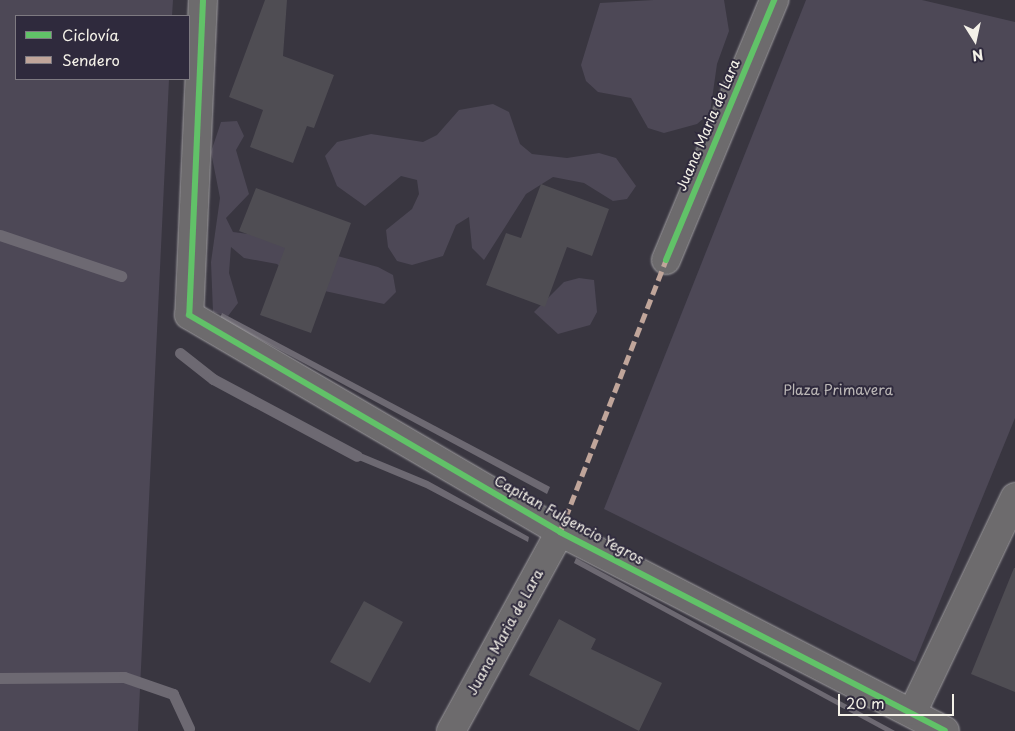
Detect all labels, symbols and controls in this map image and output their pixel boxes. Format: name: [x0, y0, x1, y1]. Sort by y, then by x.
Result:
legend: [15, 15, 190, 80]
north arrow: [950, 15, 1000, 65]
text: Ciclovía: [62, 23, 119, 46]
text: N: [970, 44, 985, 67]
text: Sendero: [62, 48, 120, 71]
street label: Juana Maria de Lara: [673, 57, 743, 193]
park label: Plaza Primavera: [783, 382, 893, 398]
street label: Capitan Fulgencio Yegros: [491, 472, 647, 568]
street label: Juana Maria de Lara: [463, 566, 547, 698]
scale bar: [840, 684, 956, 716]
text: 20 m: [846, 691, 885, 714]

